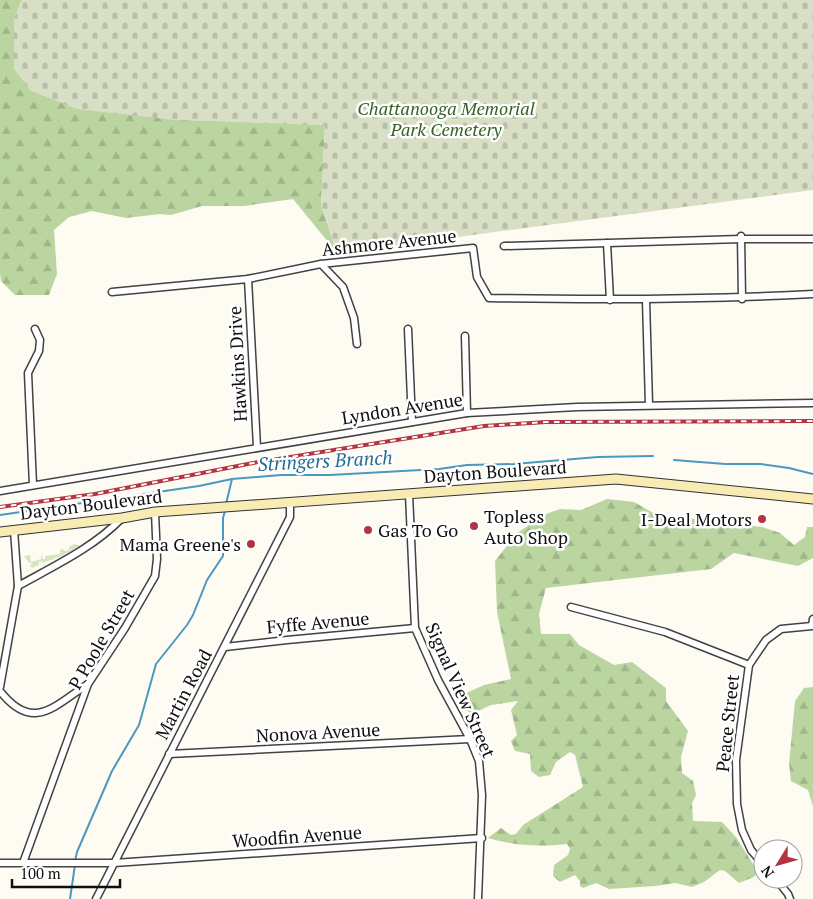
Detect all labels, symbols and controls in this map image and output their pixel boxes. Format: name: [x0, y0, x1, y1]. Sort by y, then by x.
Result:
park label: Chattanooga Memorial Park Cemetery: [357, 96, 535, 141]
street label: Ashmore Avenue: [321, 223, 457, 261]
street label: Hawkins Drive: [222, 306, 252, 422]
street label: Lyndon Avenue: [340, 387, 464, 429]
water label: Stringers Branch: [257, 444, 393, 476]
street label: Dayton Boulevard: [423, 454, 567, 488]
street label: Dayton Boulevard: [18, 483, 164, 525]
place label: Topless Auto Shop: [484, 504, 568, 549]
place label: I-Deal Motors: [641, 507, 752, 531]
marker: I-Deal Motors: [756, 513, 768, 525]
place label: Gas To Go: [378, 518, 458, 542]
marker: Topless Auto Shop: [468, 520, 480, 532]
marker: Gas To Go: [362, 524, 374, 536]
place label: Mama Greene's: [120, 532, 241, 556]
marker: Mama Greene's: [245, 538, 257, 550]
street label: P Poole Street: [63, 584, 140, 694]
street label: Fyffe Avenue: [266, 606, 370, 638]
street label: Signal View Street: [420, 618, 502, 762]
street label: Martin Road: [149, 645, 217, 743]
street label: Peace Street: [710, 673, 744, 773]
street label: Nonova Avenue: [255, 717, 381, 747]
street label: Woodfin Avenue: [231, 819, 363, 853]
north arrow: [753, 839, 803, 889]
scale bar: [12, 856, 120, 888]
text: N: [756, 862, 778, 882]
text: 100 m: [20, 863, 61, 883]

